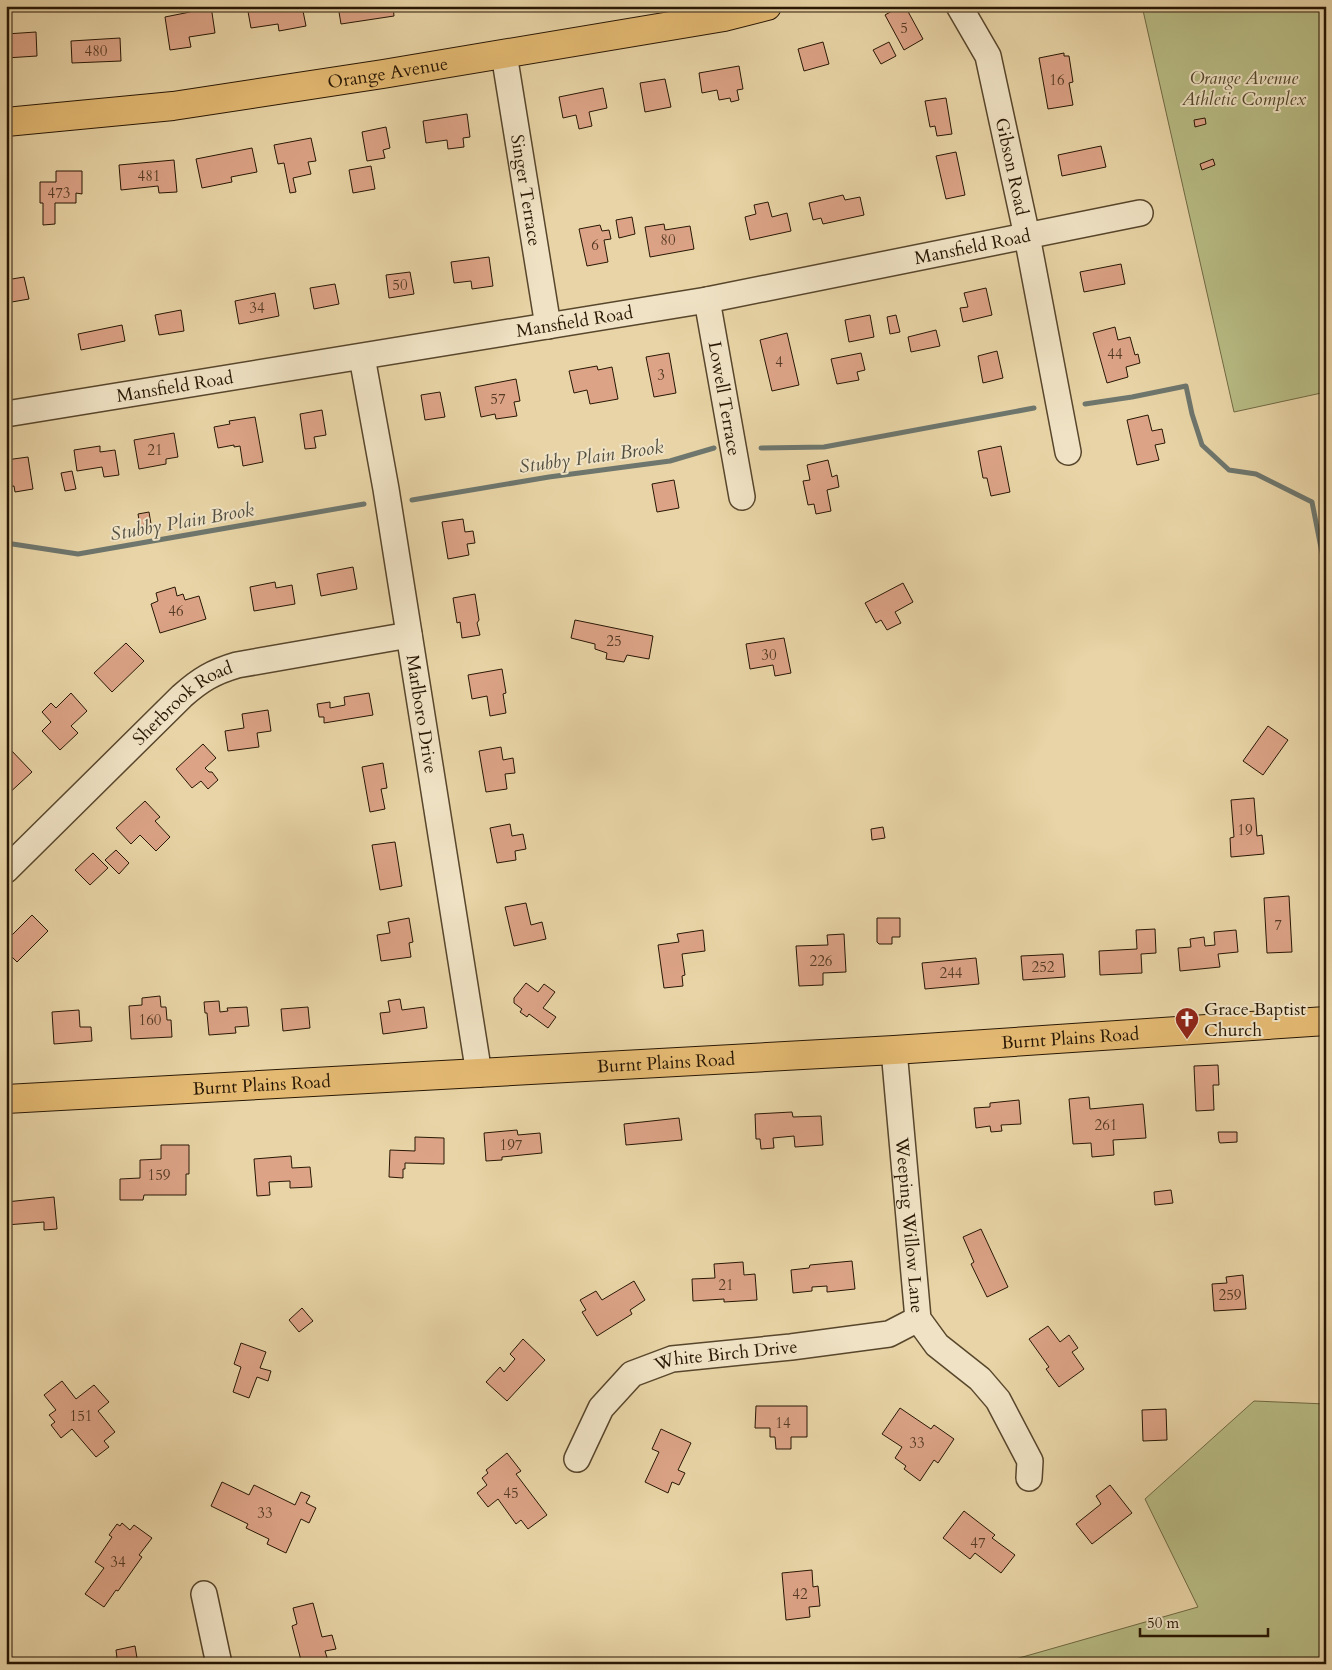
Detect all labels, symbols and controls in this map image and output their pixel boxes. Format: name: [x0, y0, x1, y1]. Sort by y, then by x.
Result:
house number: 5: [900, 18, 908, 38]
house number: 480: [84, 41, 108, 61]
street label: Orange Avenue: [326, 51, 450, 95]
park label: Orange Avenue Athletic Complex: [1181, 66, 1306, 112]
house number: 16: [1049, 70, 1065, 90]
street label: Gibson Road: [989, 116, 1034, 218]
street label: Singer Terrace: [504, 133, 547, 248]
house number: 481: [137, 166, 161, 186]
house number: 473: [47, 183, 71, 203]
street label: Mansfield Road: [912, 223, 1033, 271]
house number: 80: [660, 230, 676, 250]
house number: 6: [591, 235, 599, 255]
house number: 50: [392, 275, 408, 295]
house number: 34: [249, 298, 265, 318]
street label: Mansfield Road: [514, 300, 635, 344]
street label: Lowell Terrace: [702, 339, 746, 458]
house number: 44: [1107, 344, 1123, 364]
house number: 4: [775, 352, 783, 372]
street label: Mansfield Road: [115, 365, 235, 409]
house number: 3: [657, 365, 665, 385]
house number: 57: [490, 389, 506, 409]
water label: Stubby Plain Brook: [517, 434, 666, 480]
house number: 21: [147, 440, 163, 460]
water label: Stubby Plain Brook: [108, 496, 257, 547]
house number: 46: [168, 601, 184, 621]
house number: 25: [606, 631, 622, 651]
house number: 30: [761, 645, 777, 665]
street label: Marlboro Drive: [400, 653, 443, 775]
street label: Sherbrook Road: [127, 655, 236, 751]
house number: 19: [1237, 820, 1253, 840]
house number: 7: [1274, 915, 1282, 935]
house number: 226: [809, 951, 833, 971]
house number: 252: [1031, 957, 1055, 977]
house number: 244: [939, 963, 963, 983]
place label: Grace Baptist Church: [1204, 997, 1306, 1043]
church icon: Grace Baptist Church: [1174, 1006, 1200, 1040]
house number: 160: [138, 1010, 162, 1030]
street label: Burnt Plains Road: [1000, 1022, 1141, 1056]
street label: Burnt Plains Road: [596, 1047, 736, 1079]
street label: Burnt Plains Road: [192, 1069, 332, 1102]
house number: 261: [1094, 1115, 1118, 1135]
house number: 197: [499, 1135, 523, 1155]
street label: Weeping Willow Lane: [889, 1135, 929, 1314]
house number: 159: [147, 1165, 171, 1185]
house number: 21: [718, 1275, 734, 1295]
house number: 259: [1218, 1285, 1242, 1305]
street label: White Birch Drive: [650, 1334, 799, 1378]
house number: 151: [69, 1406, 93, 1426]
house number: 14: [775, 1413, 791, 1433]
house number: 33: [909, 1433, 925, 1453]
house number: 45: [503, 1483, 519, 1503]
house number: 33: [257, 1503, 273, 1523]
house number: 47: [970, 1533, 986, 1553]
house number: 34: [110, 1552, 126, 1572]
house number: 42: [792, 1584, 808, 1604]
scale bar: [1140, 1605, 1267, 1637]
text: 50 m: [1147, 1613, 1179, 1633]

